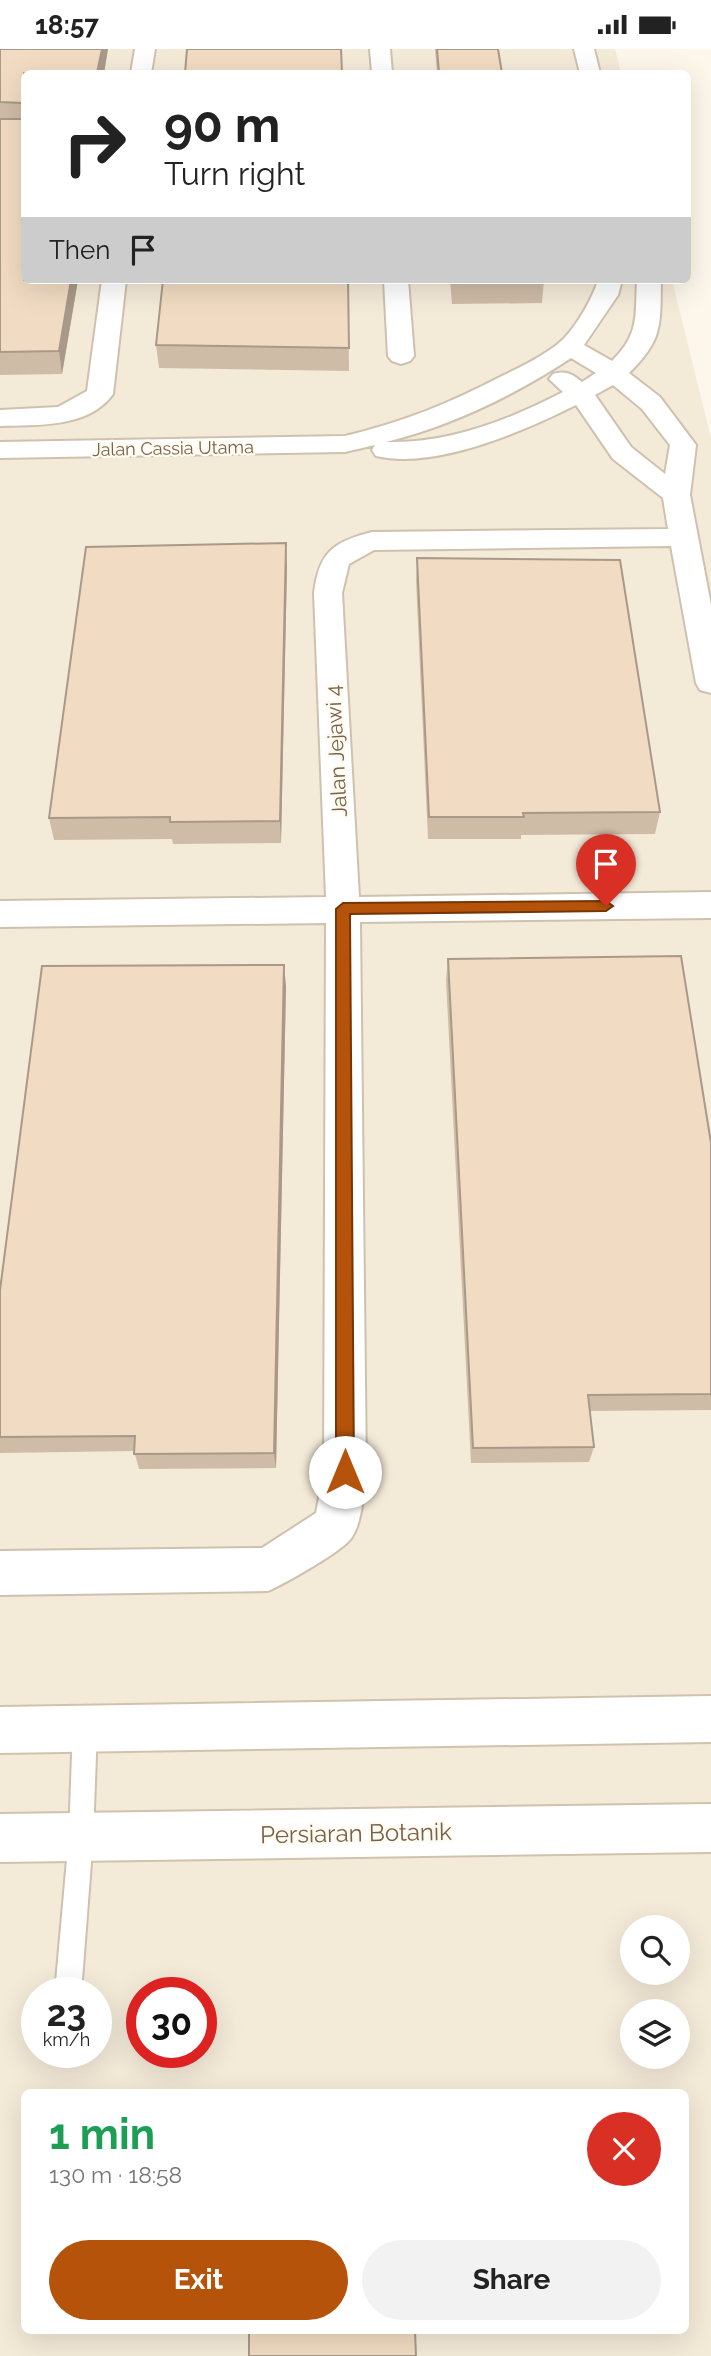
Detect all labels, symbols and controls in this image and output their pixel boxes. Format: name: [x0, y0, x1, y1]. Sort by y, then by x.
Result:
text: 18:57: [35, 10, 99, 40]
text: 90 m: [164, 96, 280, 153]
icon: right: [49, 98, 140, 189]
text: Turn right: [164, 155, 305, 192]
icon: arrive: [124, 231, 162, 269]
text: Then: [49, 235, 110, 265]
street label: Jalan Cassia Utama: [92, 436, 254, 460]
street label: Jalan Jejawi 4: [320, 684, 352, 818]
pin: [576, 834, 636, 906]
icon: arrive: [587, 845, 625, 883]
position arrow: [308, 1435, 382, 1509]
street label: Persiaran Botanik: [260, 1817, 452, 1849]
map controls: [620, 1915, 690, 2069]
button: search: [620, 1915, 690, 1985]
speed limit sign: 30: [126, 1977, 217, 2068]
text: 23: [47, 1993, 86, 2034]
button: layers: [620, 1999, 690, 2069]
text: km/h: [43, 2029, 90, 2050]
text: 1 min: [49, 2110, 155, 2159]
button: close: [587, 2112, 661, 2186]
text: 130 m · 18:58: [49, 2161, 182, 2188]
button: Exit: [49, 2240, 348, 2320]
button: Share: [362, 2240, 661, 2320]

